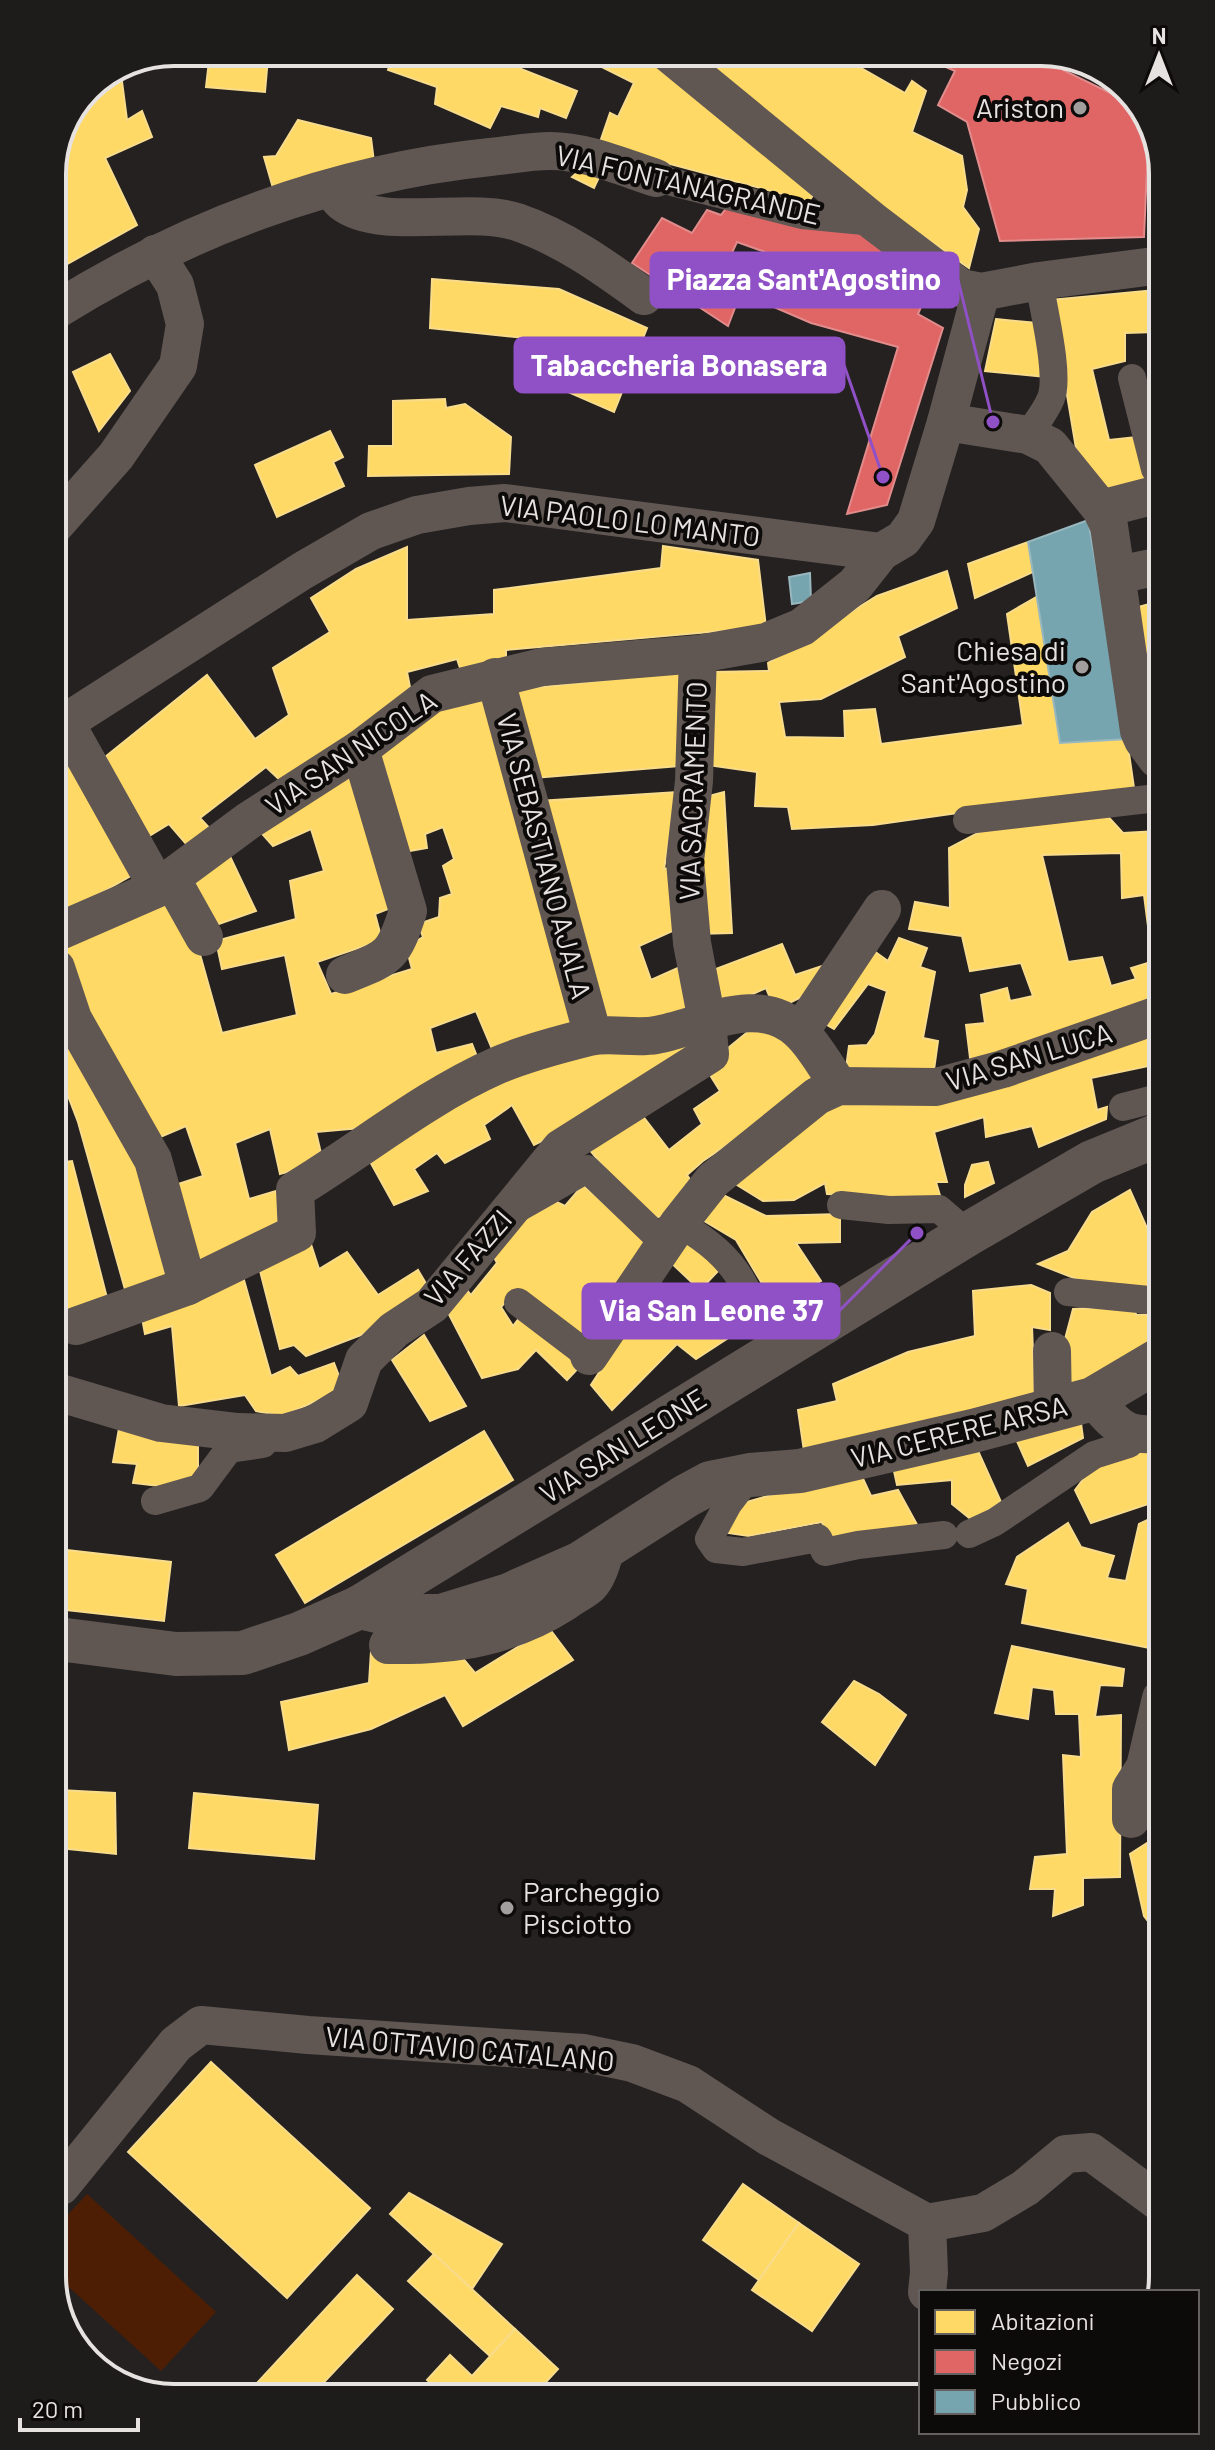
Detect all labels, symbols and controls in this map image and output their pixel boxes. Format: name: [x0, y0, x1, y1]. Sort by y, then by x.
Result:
north arrow: [1119, 16, 1199, 96]
text: N: [1152, 22, 1166, 48]
place label: Ariston: [976, 90, 1064, 124]
marker: Ariston: [1071, 99, 1089, 117]
street label: VIA FONTANAGRANDE: [553, 137, 824, 231]
callout: Piazza Sant'Agostino: [651, 253, 958, 307]
text: Piazza Sant'Agostino: [667, 260, 941, 296]
callout: Tabaccheria Bonasera: [515, 338, 844, 392]
text: Tabaccheria Bonasera: [531, 346, 828, 382]
street label: VIA PAOLO LO MANTO: [498, 487, 762, 553]
place label: Chiesa di Sant'Agostino: [901, 633, 1066, 699]
marker: Chiesa di Sant'Agostino: [1073, 658, 1091, 676]
street label: VIA SACRAMENTO: [671, 681, 713, 901]
street label: VIA SAN NICOLA: [258, 682, 442, 822]
street label: VIA SEBASTIANO AJALA: [490, 709, 600, 1003]
street label: VIA SAN LUCA: [942, 1015, 1116, 1097]
street label: VIA FAZZI: [416, 1202, 518, 1312]
callout: Via San Leone 37: [583, 1284, 839, 1338]
text: Via San Leone 37: [599, 1291, 823, 1327]
street label: VIA SAN LEONE: [533, 1380, 712, 1510]
street label: VIA CERERE ARSA: [847, 1388, 1070, 1474]
place label: Parcheggio Pisciotto: [523, 1874, 661, 1940]
marker: Parcheggio Pisciotto: [498, 1899, 516, 1917]
street label: VIA OTTAVIO CATALANO: [324, 2018, 616, 2078]
legend: [919, 2290, 1199, 2434]
text: Abitazioni: [991, 2306, 1095, 2335]
text: Negozi: [991, 2346, 1063, 2375]
scale bar: [20, 2382, 138, 2432]
text: Pubblico: [991, 2386, 1081, 2415]
text: 20 m: [32, 2394, 83, 2423]

